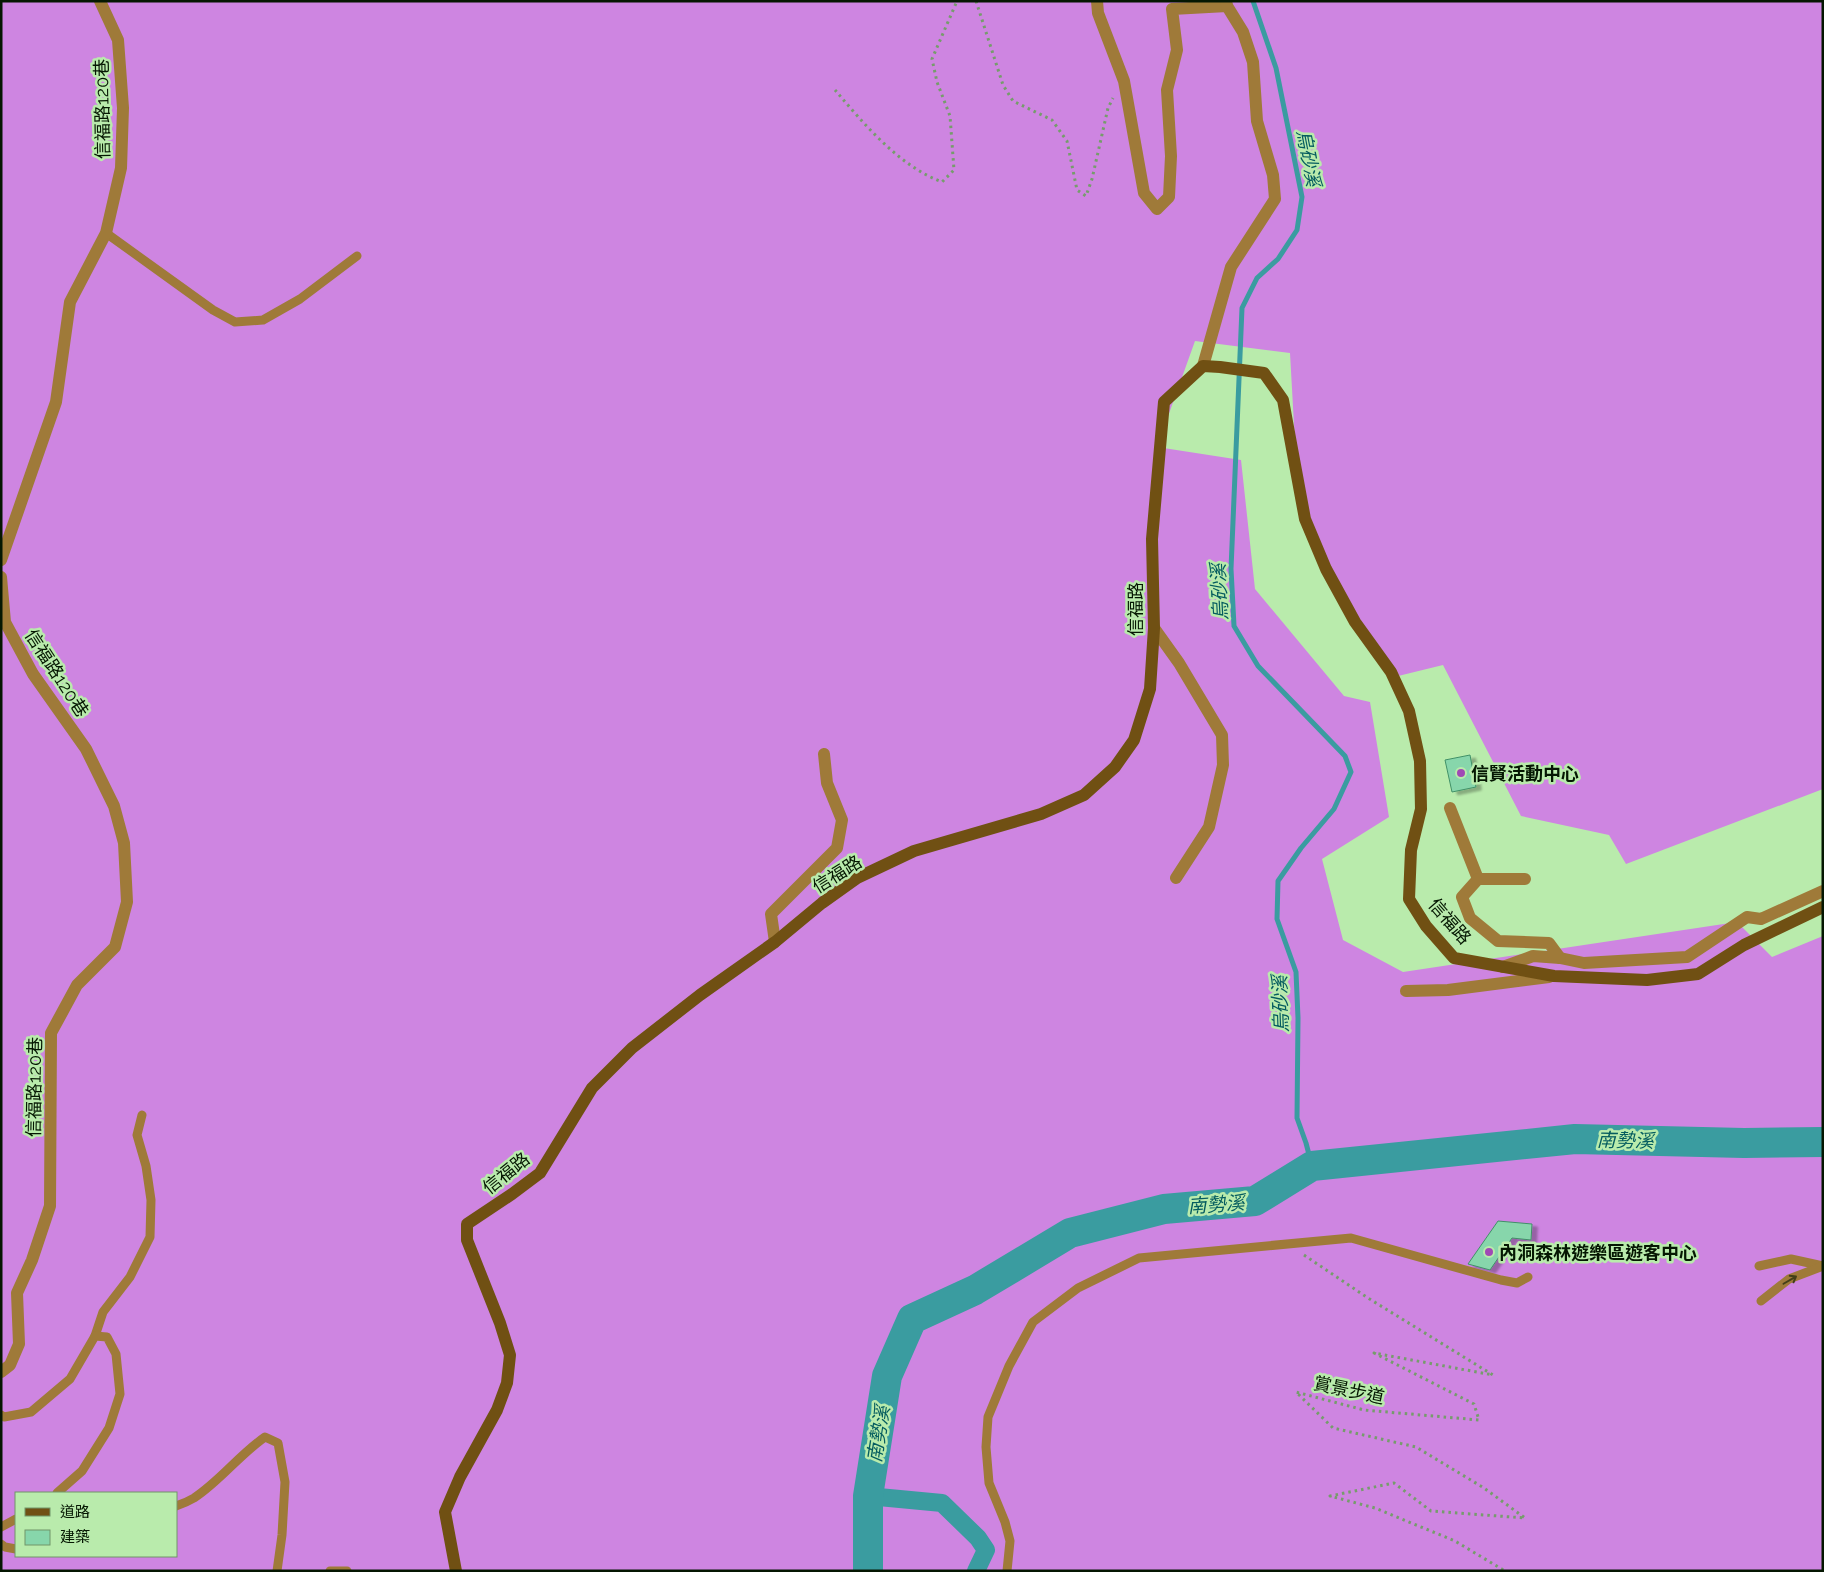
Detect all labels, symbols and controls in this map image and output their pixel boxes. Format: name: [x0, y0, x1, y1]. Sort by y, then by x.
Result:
street label: 信福路120巷: [91, 59, 113, 159]
water label: 烏砂溪: [1293, 128, 1326, 191]
water label: 烏砂溪: [1206, 560, 1231, 621]
street label: 信福路: [1125, 582, 1146, 636]
street label: 信福路120巷: [21, 625, 93, 721]
place label: 信賢活動中心: [1471, 763, 1579, 784]
marker: 信賢活動中心: [1455, 767, 1467, 779]
street label: 信福路: [809, 851, 865, 897]
street label: 信福路: [1424, 894, 1476, 948]
water label: 烏砂溪: [1268, 972, 1292, 1033]
street label: 信福路120巷: [23, 1037, 45, 1137]
water label: 南勢溪: [1596, 1129, 1657, 1152]
street label: 信福路: [478, 1148, 534, 1198]
water label: 南勢溪: [1187, 1191, 1248, 1217]
place label: 內洞森林遊樂區遊客中心: [1499, 1242, 1697, 1263]
marker: 內洞森林遊樂區遊客中心: [1483, 1246, 1495, 1258]
one-way arrow: [1783, 1275, 1797, 1285]
street label: 賞景步道: [1312, 1372, 1386, 1408]
water label: 南勢溪: [863, 1401, 894, 1464]
legend: [15, 1492, 178, 1557]
text: 道路: [60, 1503, 90, 1521]
text: 建築: [60, 1528, 90, 1546]

